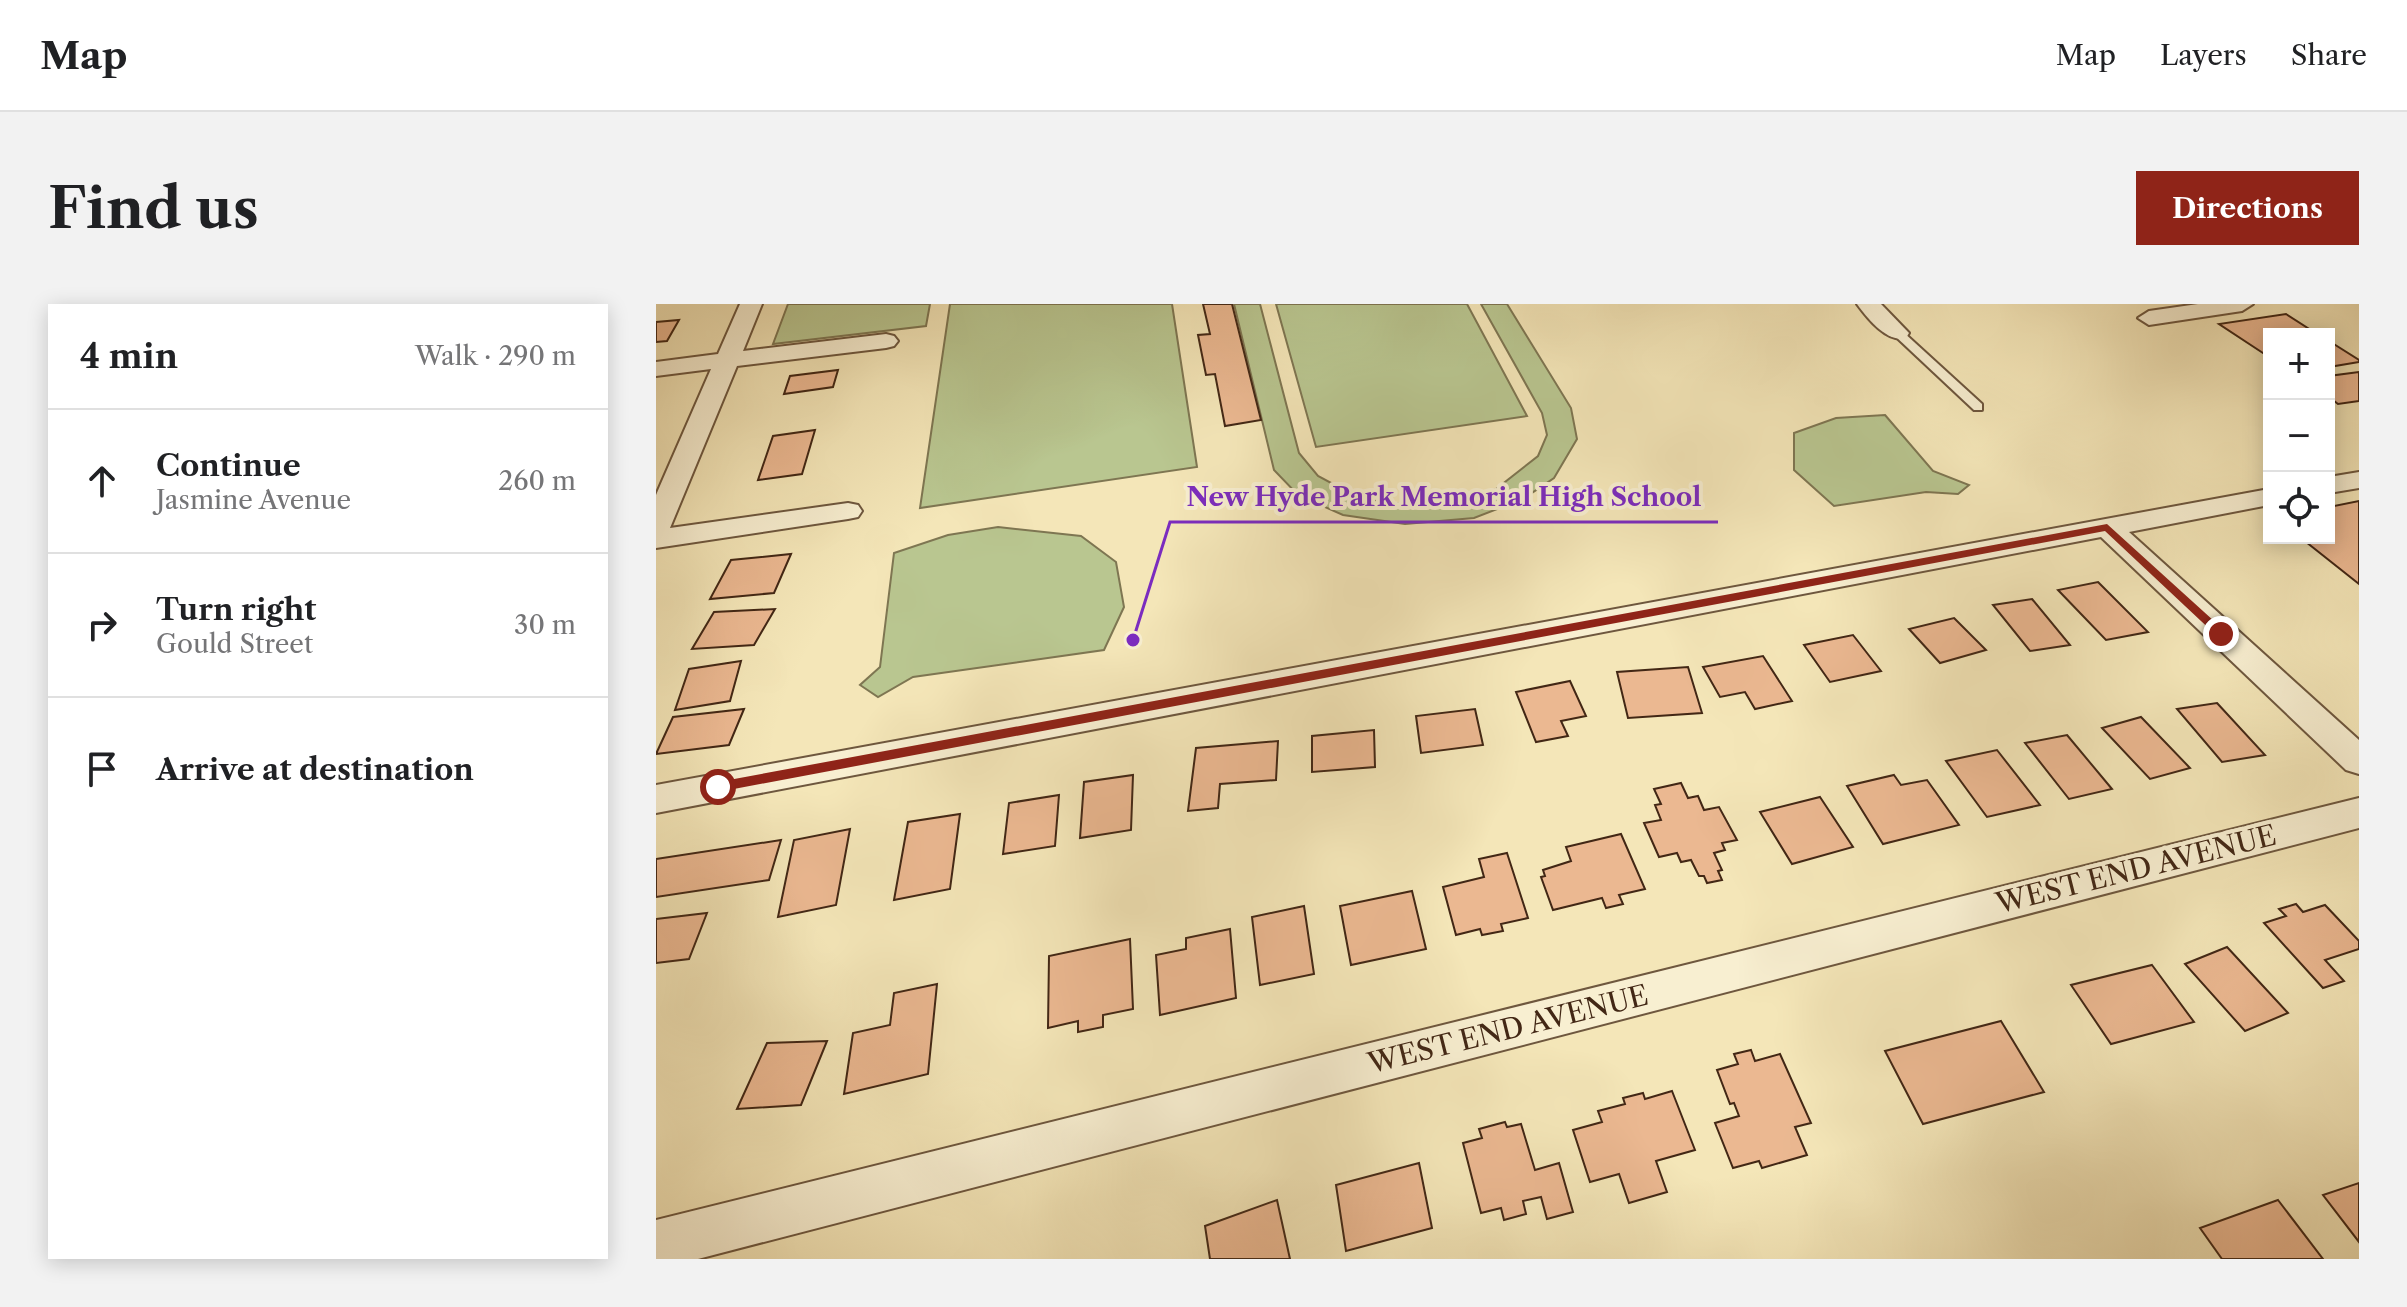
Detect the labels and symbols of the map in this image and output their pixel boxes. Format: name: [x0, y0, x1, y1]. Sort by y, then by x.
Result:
callout: New Hyde Park Memorial High School: [1170, 472, 1718, 522]
text: New Hyde Park Memorial High School: [1187, 481, 1701, 513]
route end: [2203, 616, 2239, 652]
route start: [700, 769, 736, 805]
street label: WEST END AVENUE: [1991, 818, 2280, 921]
street label: WEST END AVENUE: [1363, 978, 1652, 1081]

